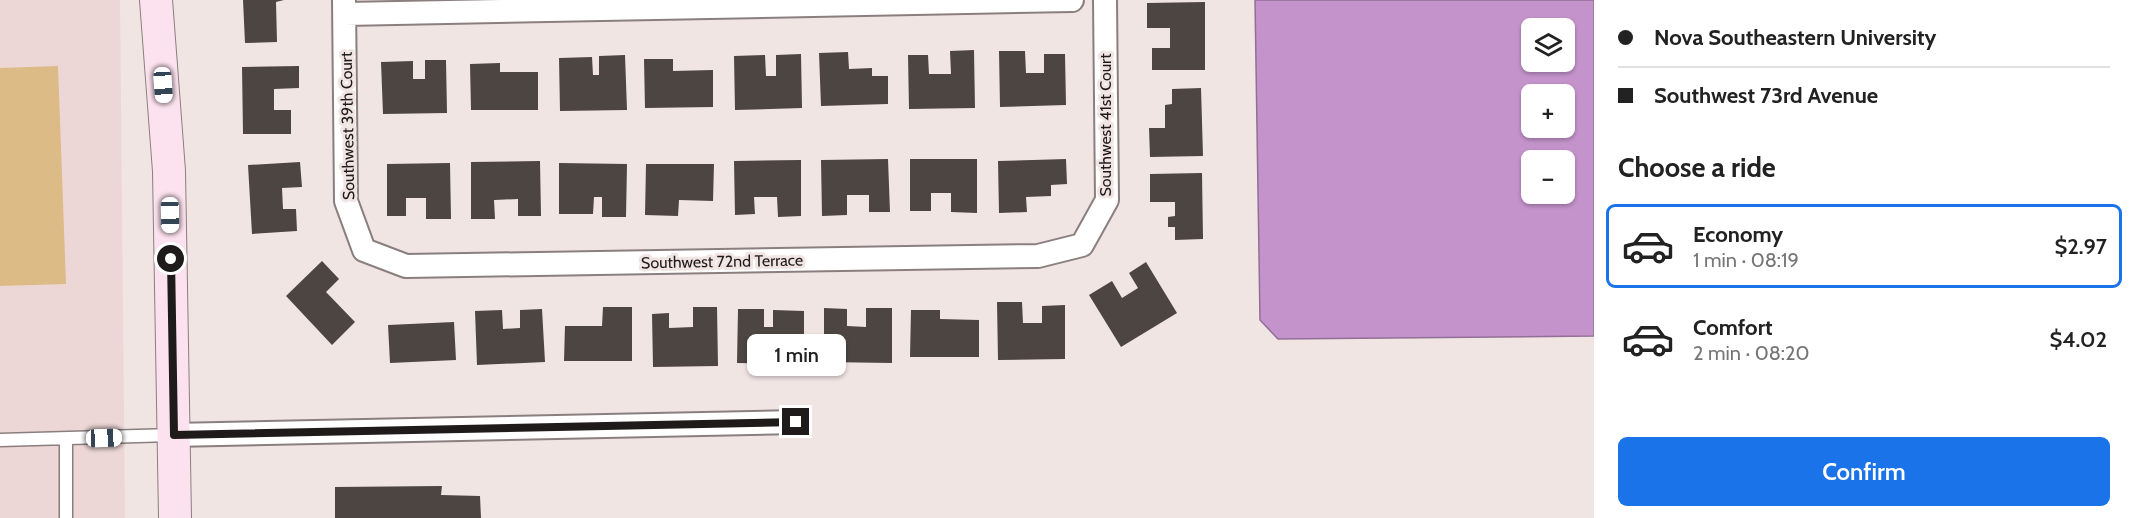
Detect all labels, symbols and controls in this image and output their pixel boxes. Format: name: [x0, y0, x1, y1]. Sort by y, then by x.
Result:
map controls: [1521, 18, 1575, 204]
button: layers: [1521, 18, 1575, 72]
text: Nova Southeastern University: [1654, 24, 1936, 51]
street label: Southwest 39th Court: [337, 51, 358, 200]
street label: Southwest 41st Court: [1096, 53, 1115, 197]
car: [153, 66, 173, 104]
text: Southwest 73rd Avenue: [1654, 82, 1878, 109]
button: +: [1521, 84, 1575, 138]
button: −: [1521, 150, 1575, 204]
text: Choose a ride: [1618, 151, 1776, 184]
car: [161, 197, 179, 233]
icon: car: [1621, 219, 1675, 273]
text: Economy: [1693, 221, 1783, 248]
text: $2.97: [2054, 233, 2107, 260]
route start: [157, 245, 184, 272]
text: 1 min · 08:19: [1693, 248, 1799, 272]
street label: Southwest 72nd Terrace: [641, 251, 803, 272]
icon: car: [1621, 312, 1675, 366]
text: Comfort: [1693, 314, 1772, 341]
text: $4.02: [2049, 326, 2107, 353]
callout: 1 min: [746, 335, 846, 377]
text: 2 min · 08:20: [1693, 341, 1809, 365]
text: 1 min: [774, 343, 819, 367]
route end: [782, 408, 809, 435]
car: [86, 428, 122, 448]
button: Confirm: [1618, 437, 2110, 506]

